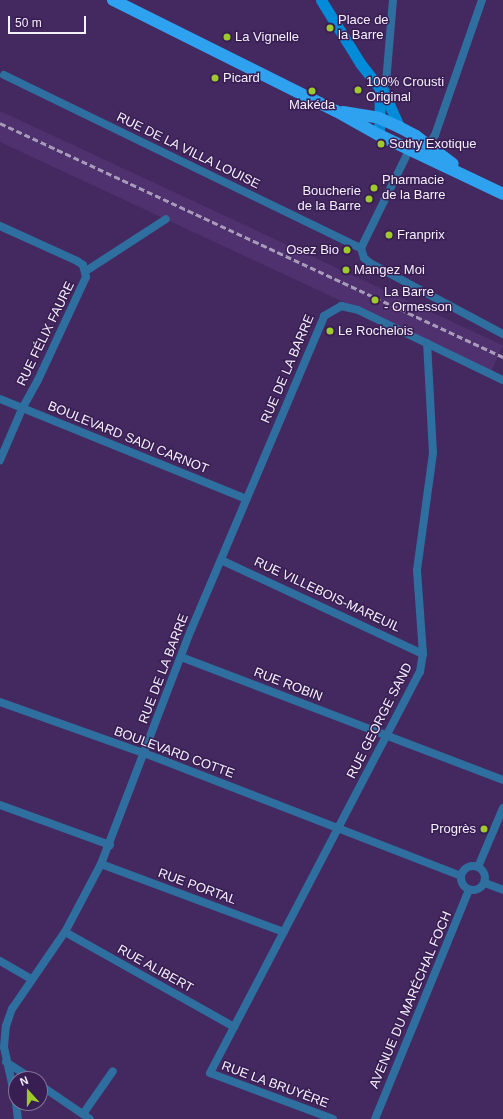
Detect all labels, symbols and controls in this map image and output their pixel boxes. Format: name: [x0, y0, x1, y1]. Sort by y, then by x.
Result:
scale bar: [10, 8, 88, 34]
place label: Place de la Barre: [338, 13, 389, 44]
text: 50 m: [15, 16, 42, 30]
marker: Place de la Barre: [325, 23, 335, 33]
place label: La Vignelle: [235, 29, 299, 45]
marker: La Vignelle: [222, 32, 232, 42]
place label: Picard: [223, 70, 260, 86]
marker: Picard: [210, 73, 220, 83]
place label: 100% Crousti Original: [366, 75, 444, 106]
marker: 100% Crousti Original: [353, 85, 363, 95]
marker: Makéda: [307, 86, 317, 96]
place label: Makéda: [289, 97, 335, 113]
street label: RUE DE LA VILLA LOUISE: [113, 109, 263, 193]
place label: Sothy Exotique: [389, 136, 476, 152]
marker: Sothy Exotique: [376, 139, 386, 149]
place label: Pharmacie de la Barre: [382, 173, 446, 204]
marker: Pharmacie de la Barre: [369, 183, 379, 193]
place label: Boucherie de la Barre: [297, 184, 361, 215]
marker: Boucherie de la Barre: [364, 194, 374, 204]
place label: Franprix: [397, 227, 445, 243]
marker: Franprix: [384, 230, 394, 240]
place label: Osez Bio: [286, 242, 339, 258]
marker: Osez Bio: [342, 245, 352, 255]
place label: Mangez Moi: [354, 262, 425, 278]
marker: Mangez Moi: [341, 265, 351, 275]
street label: RUE FÉLIX FAURE: [14, 279, 78, 389]
place label: La Barre - Ormesson: [384, 285, 452, 316]
marker: La Barre - Ormesson: [369, 294, 381, 306]
street label: RUE DE LA BARRE: [258, 312, 318, 426]
place label: Le Rochelois: [338, 323, 413, 339]
marker: Le Rochelois: [325, 326, 335, 336]
street label: BOULEVARD SADI CARNOT: [45, 399, 211, 477]
street label: RUE VILLEBOIS-MAREUIL: [251, 554, 403, 636]
street label: RUE DE LA BARRE: [136, 612, 192, 726]
street label: RUE GEORGE SAND: [344, 660, 416, 782]
street label: RUE ROBIN: [251, 665, 325, 705]
street label: BOULEVARD COTTE: [112, 724, 236, 782]
place label: Progrès: [430, 821, 476, 837]
marker: Progrès: [479, 824, 489, 834]
street label: RUE PORTAL: [156, 866, 238, 908]
street label: AVENUE DU MARÉCHAL FOCH: [366, 909, 456, 1091]
street label: RUE ALIBERT: [114, 942, 196, 996]
street label: RUE LA BRUYÈRE: [219, 1058, 331, 1112]
north arrow: [8, 1071, 48, 1111]
text: N: [18, 1074, 30, 1088]

